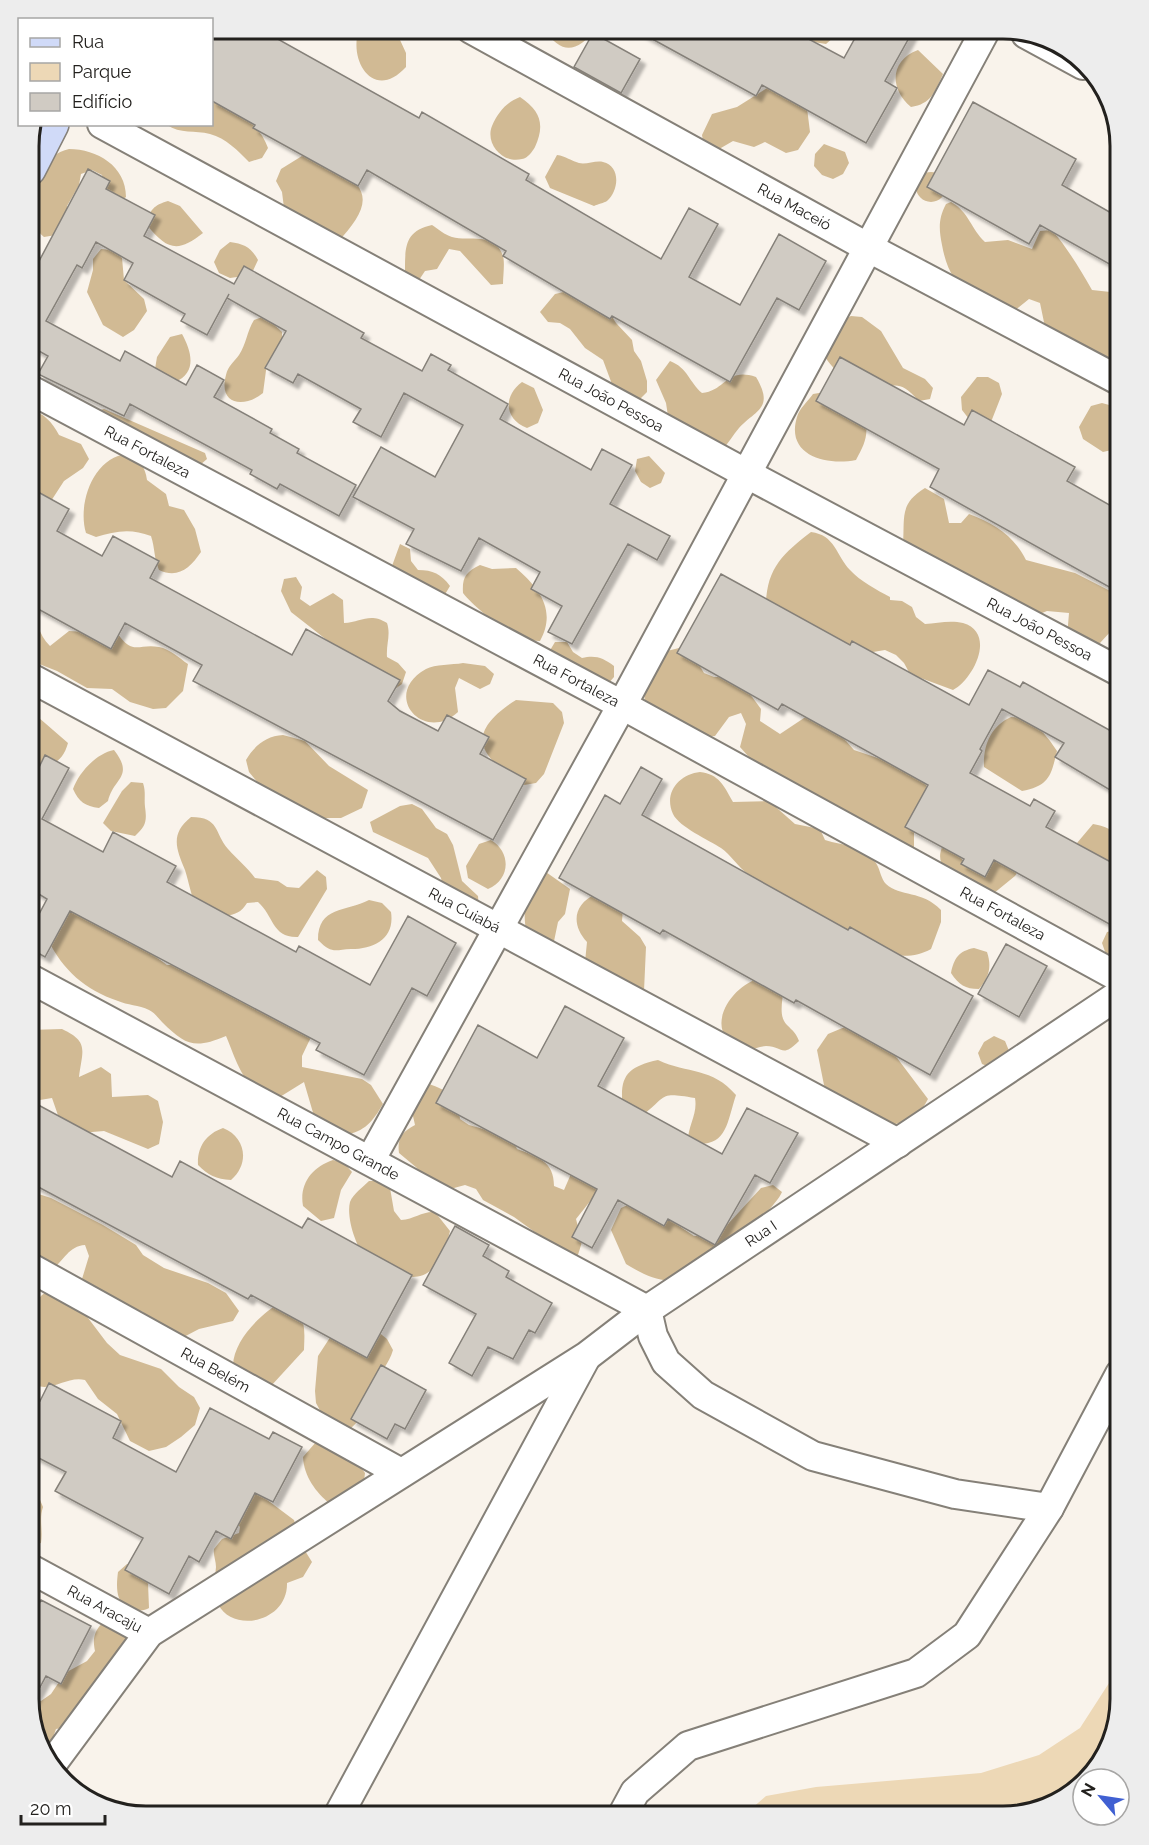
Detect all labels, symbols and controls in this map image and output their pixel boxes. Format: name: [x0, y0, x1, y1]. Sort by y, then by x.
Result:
legend: [18, 18, 213, 126]
text: Rua: [72, 31, 104, 52]
text: Parque: [72, 61, 132, 82]
text: Edifício: [72, 91, 132, 112]
street label: Rua Maceió: [754, 179, 834, 234]
street label: Rua João Pessoa: [555, 364, 667, 436]
street label: Rua Fortaleza: [101, 422, 193, 482]
street label: Rua João Pessoa: [984, 594, 1095, 665]
street label: Rua Fortaleza: [530, 650, 622, 711]
street label: Rua Fortaleza: [957, 883, 1049, 944]
street label: Rua Cuiabá: [425, 884, 503, 937]
street label: Rua Campo Grande: [274, 1104, 403, 1184]
street label: Rua I: [742, 1217, 780, 1251]
street label: Rua Belém: [178, 1344, 253, 1397]
street label: Rua Aracaju: [64, 1581, 145, 1637]
north arrow: [1071, 1767, 1131, 1827]
text: N: [1077, 1780, 1100, 1800]
scale bar: [21, 1788, 105, 1826]
text: 20 m: [30, 1798, 72, 1819]

